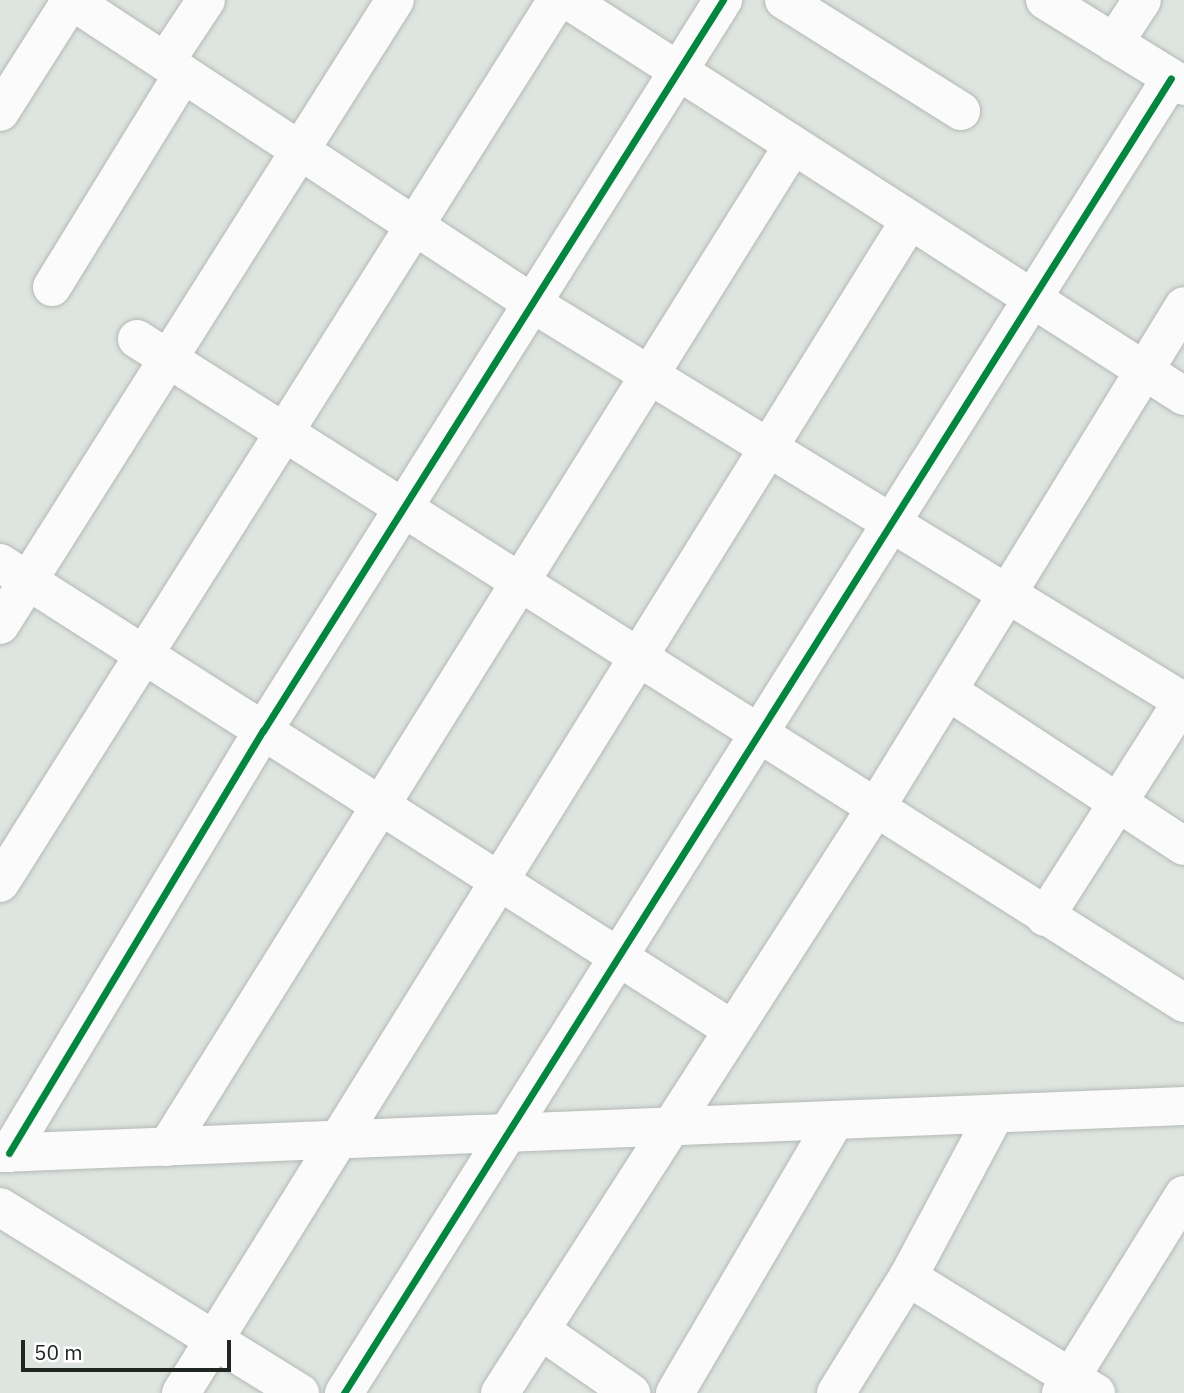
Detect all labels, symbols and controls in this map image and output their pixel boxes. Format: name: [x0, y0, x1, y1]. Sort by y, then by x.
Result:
scale bar: [24, 1326, 234, 1370]
text: 50 m: [34, 1338, 83, 1366]

